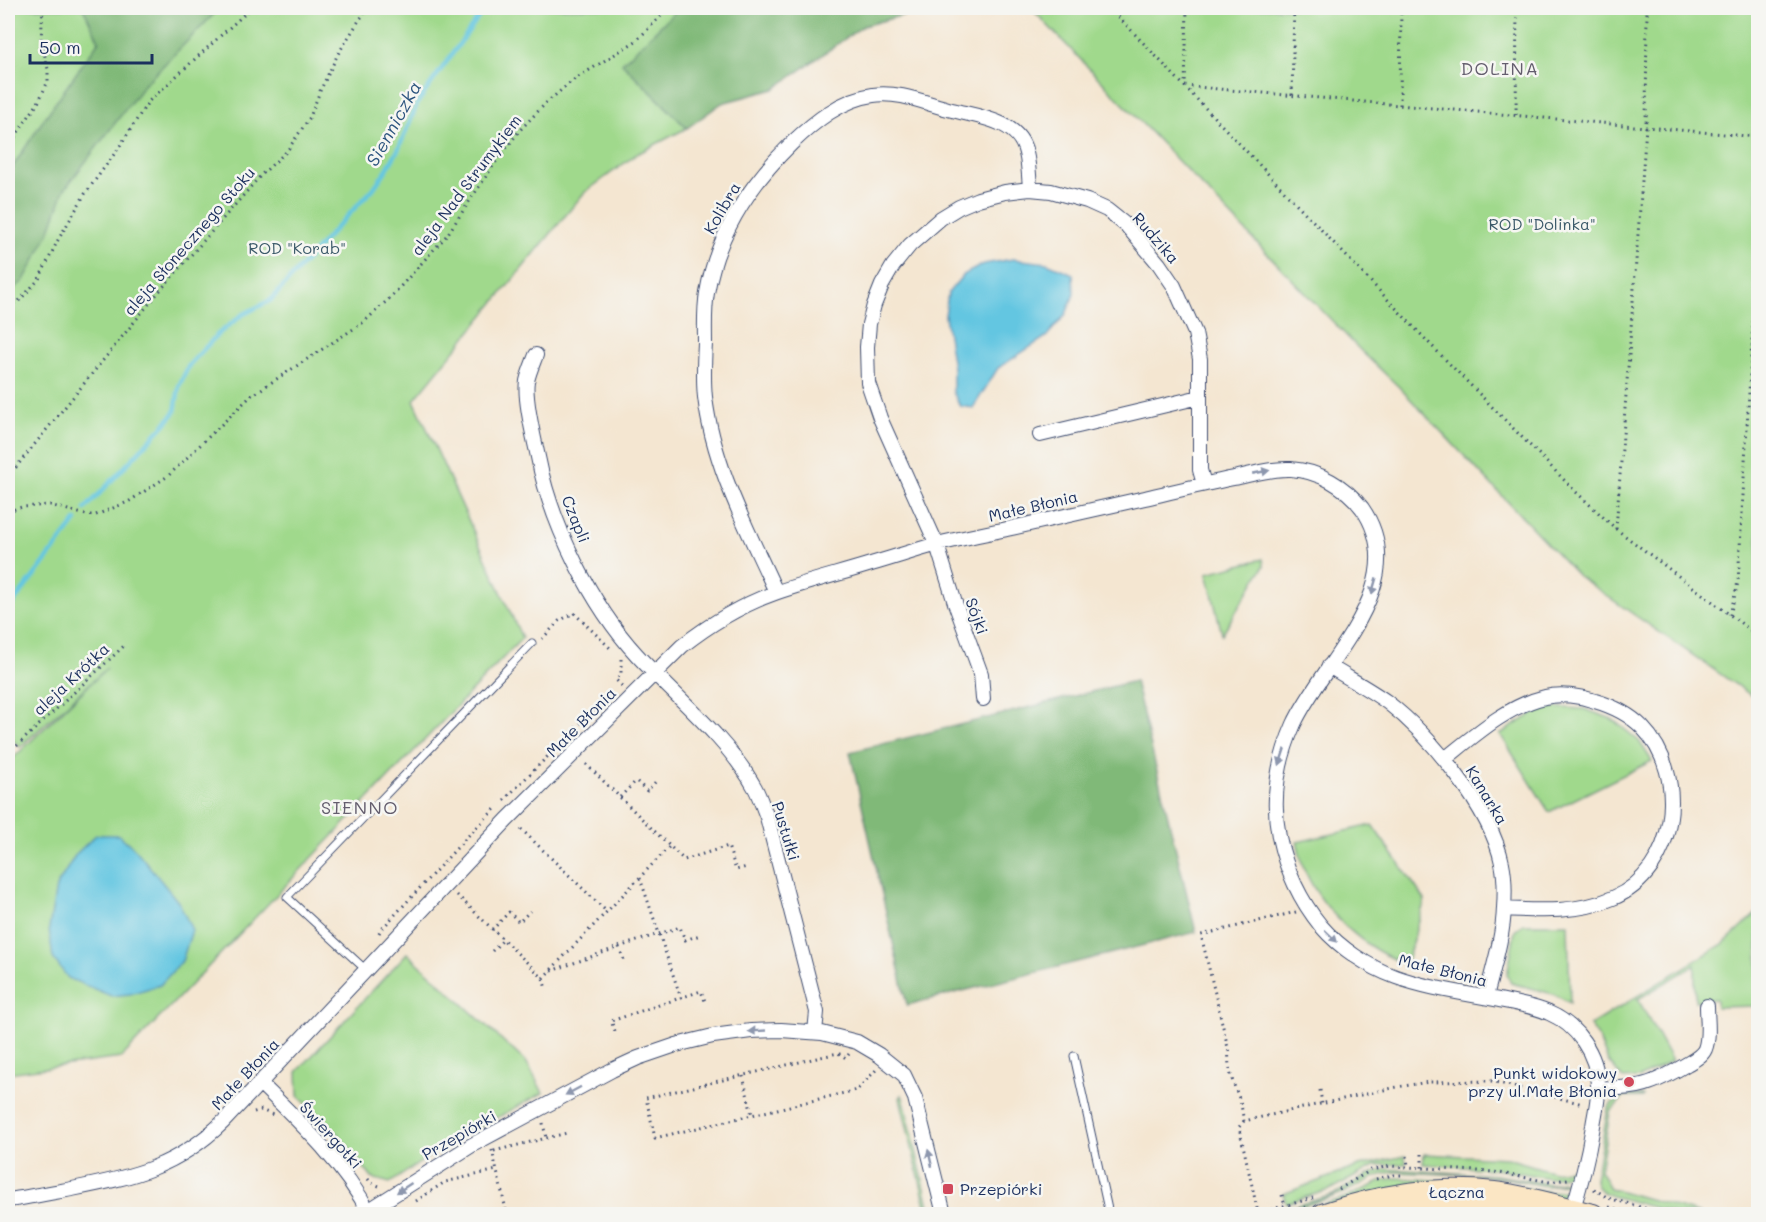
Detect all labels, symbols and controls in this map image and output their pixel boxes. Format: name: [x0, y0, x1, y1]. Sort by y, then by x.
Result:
scale bar: [30, 27, 152, 65]
text: 50 m: [39, 35, 81, 59]
district label: DOLINA: [1461, 56, 1539, 80]
water label: Sienniczka: [360, 77, 426, 170]
street label: aleja Nad Strumykiem: [406, 110, 526, 259]
street label: aleja Słonecznego Stoku: [118, 162, 259, 319]
street label: Kolibra: [698, 178, 745, 237]
street label: Rudzika: [1128, 208, 1184, 268]
park label: ROD "Dolinka": [1488, 213, 1596, 234]
park label: ROD "Korab": [248, 237, 346, 258]
one-way arrow: [1252, 467, 1271, 476]
street label: Małe Błonia: [986, 485, 1080, 526]
street label: Czapli: [558, 492, 595, 545]
one-way arrow: [1369, 577, 1378, 595]
street label: Sójki: [961, 595, 994, 637]
street label: aleja Krótka: [28, 638, 113, 719]
street label: Małe Błonia: [541, 682, 620, 761]
one-way arrow: [1277, 748, 1286, 766]
street label: Kanarka: [1462, 761, 1513, 828]
district label: SIENNO: [321, 795, 399, 819]
street label: Pustułki: [768, 799, 805, 863]
one-way arrow: [1324, 929, 1339, 943]
street label: Małe Błonia: [1397, 948, 1490, 991]
one-way arrow: [747, 1027, 766, 1036]
street label: Małe Błonia: [206, 1033, 283, 1114]
place label: Punkt widokowy przy ul.Małe Błonia: [1468, 1062, 1617, 1101]
marker: Punkt widokowy przy ul.Małe Błonia: [1622, 1075, 1636, 1089]
one-way arrow: [565, 1086, 582, 1096]
street label: Świergotki: [296, 1097, 367, 1173]
street label: Przepiórki: [418, 1105, 500, 1164]
one-way arrow: [925, 1148, 935, 1167]
place label: Przepiórki: [960, 1178, 1042, 1199]
street label: Łączna: [1429, 1181, 1485, 1202]
one-way arrow: [397, 1182, 413, 1194]
marker: Przepiórki: [941, 1182, 955, 1196]

